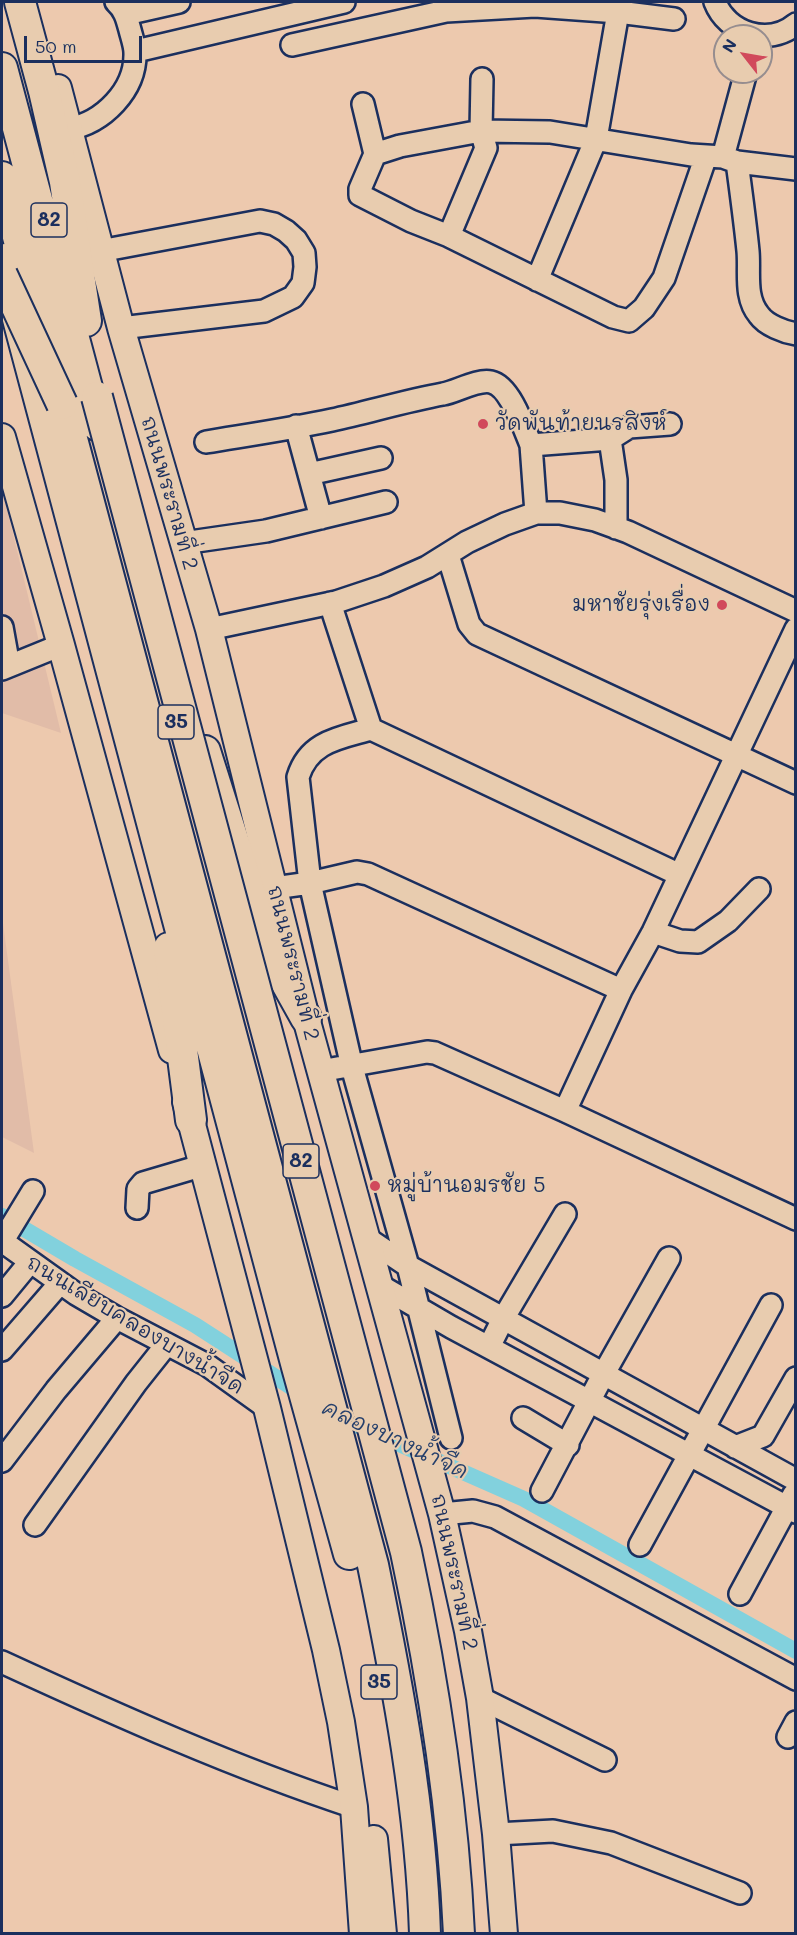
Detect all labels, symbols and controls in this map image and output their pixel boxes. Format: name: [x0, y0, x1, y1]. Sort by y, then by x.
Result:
scale bar: [27, 24, 146, 62]
north arrow: [713, 24, 773, 84]
text: 50 m: [35, 34, 77, 58]
text: N: [717, 35, 741, 56]
road number: 82: [31, 203, 67, 237]
place label: วัดพันท้ายนรสิงห์: [495, 411, 667, 437]
street label: ถนนพระรามที่ 2: [135, 413, 203, 573]
marker: วัดพันท้ายนรสิงห์: [476, 417, 490, 431]
place label: มหาชัยรุ่งเรื่อง: [572, 592, 710, 618]
marker: มหาชัยรุ่งเรื่อง: [715, 598, 729, 612]
road number: 35: [158, 705, 194, 739]
street label: ถนนพระรามที่ 2: [262, 883, 324, 1043]
road number: 82: [283, 1144, 319, 1178]
place label: หมู่บ้านอมรชัย 5: [387, 1173, 545, 1199]
marker: หมู่บ้านอมรชัย 5: [368, 1179, 382, 1193]
street label: ถนนเลียบคลองบางน้ำจืด: [22, 1250, 248, 1400]
water label: คลองบางน้ำจืด: [318, 1395, 472, 1485]
street label: ถนนพระรามที่ 2: [425, 1492, 483, 1652]
road number: 35: [361, 1665, 397, 1699]

